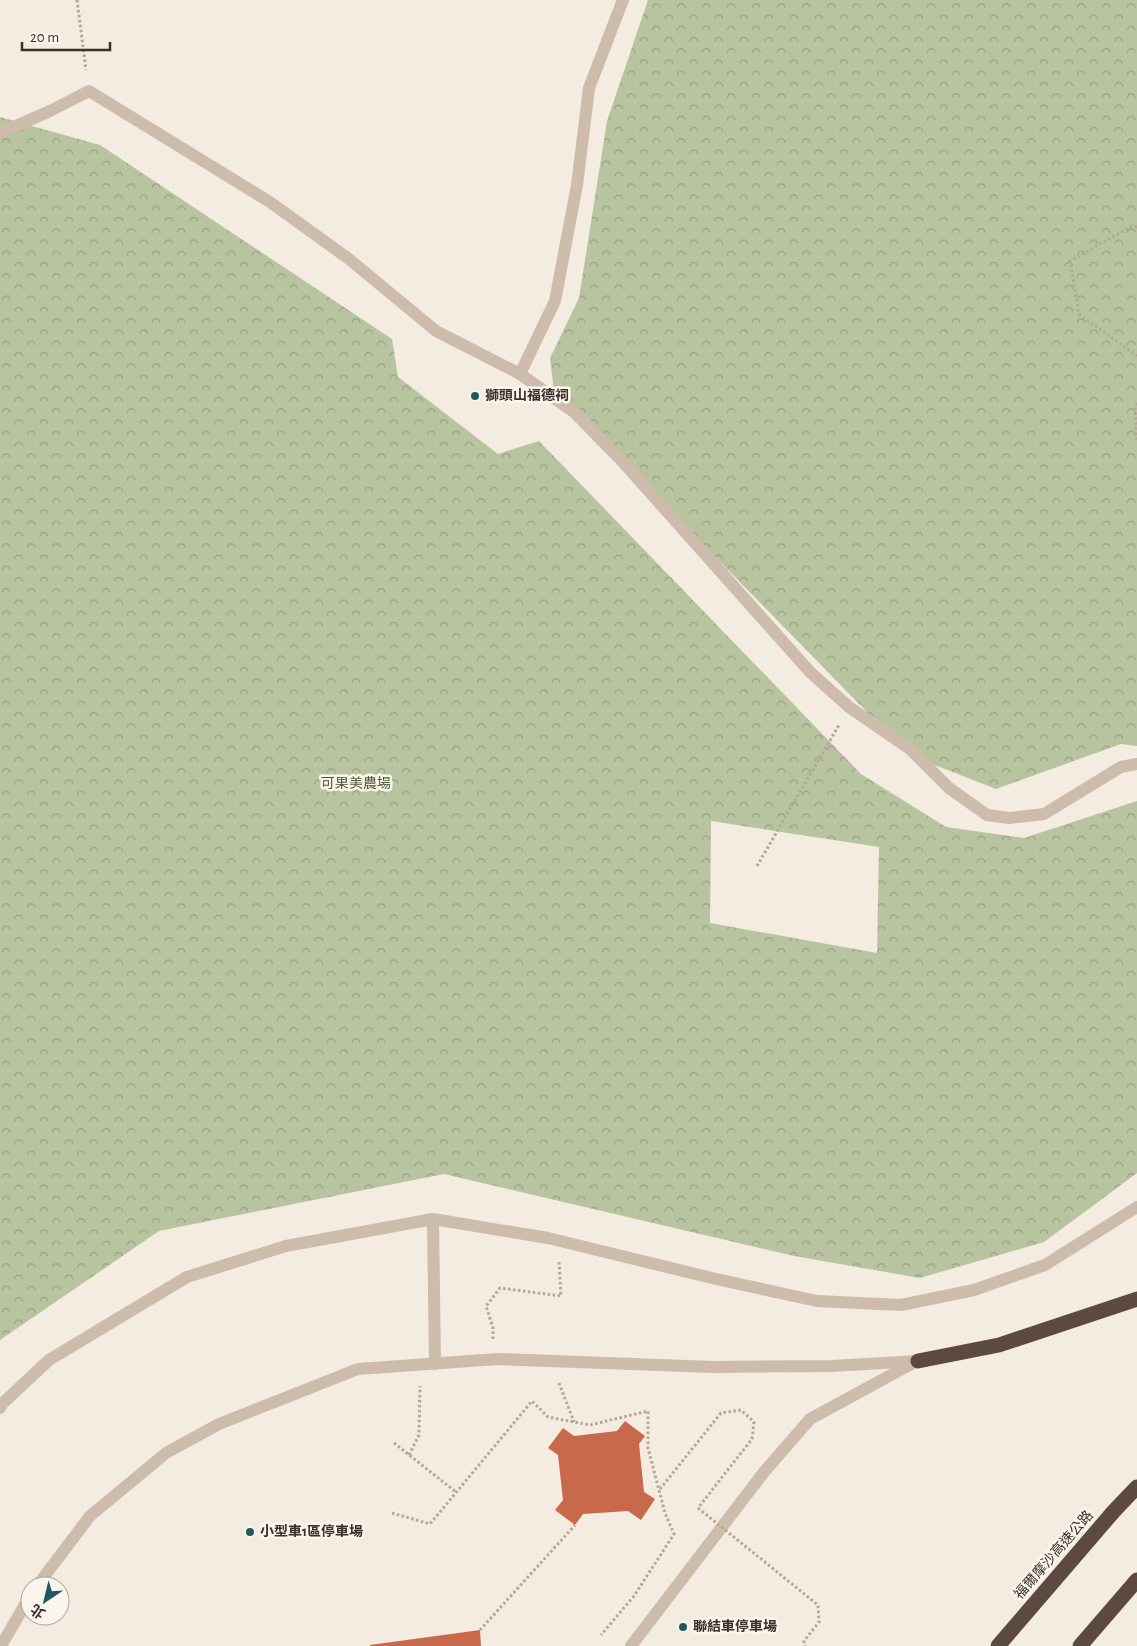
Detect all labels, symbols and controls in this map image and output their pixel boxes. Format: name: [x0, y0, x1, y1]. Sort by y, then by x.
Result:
scale bar: [22, 20, 110, 52]
text: 20 m: [30, 30, 59, 45]
place label: 獅頭山福德祠: [485, 387, 569, 403]
marker: 獅頭山福德祠: [469, 390, 481, 402]
park label: 可果美農場: [321, 776, 391, 791]
street label: 福爾摩沙高速公路: [1010, 1507, 1096, 1602]
place label: 小型車1區停車場: [260, 1523, 363, 1539]
marker: 小型車1區停車場: [244, 1526, 256, 1538]
north arrow: [20, 1576, 70, 1626]
text: 北: [28, 1601, 48, 1621]
place label: 聯結車停車場: [693, 1618, 777, 1634]
marker: 聯結車停車場: [677, 1621, 689, 1633]

